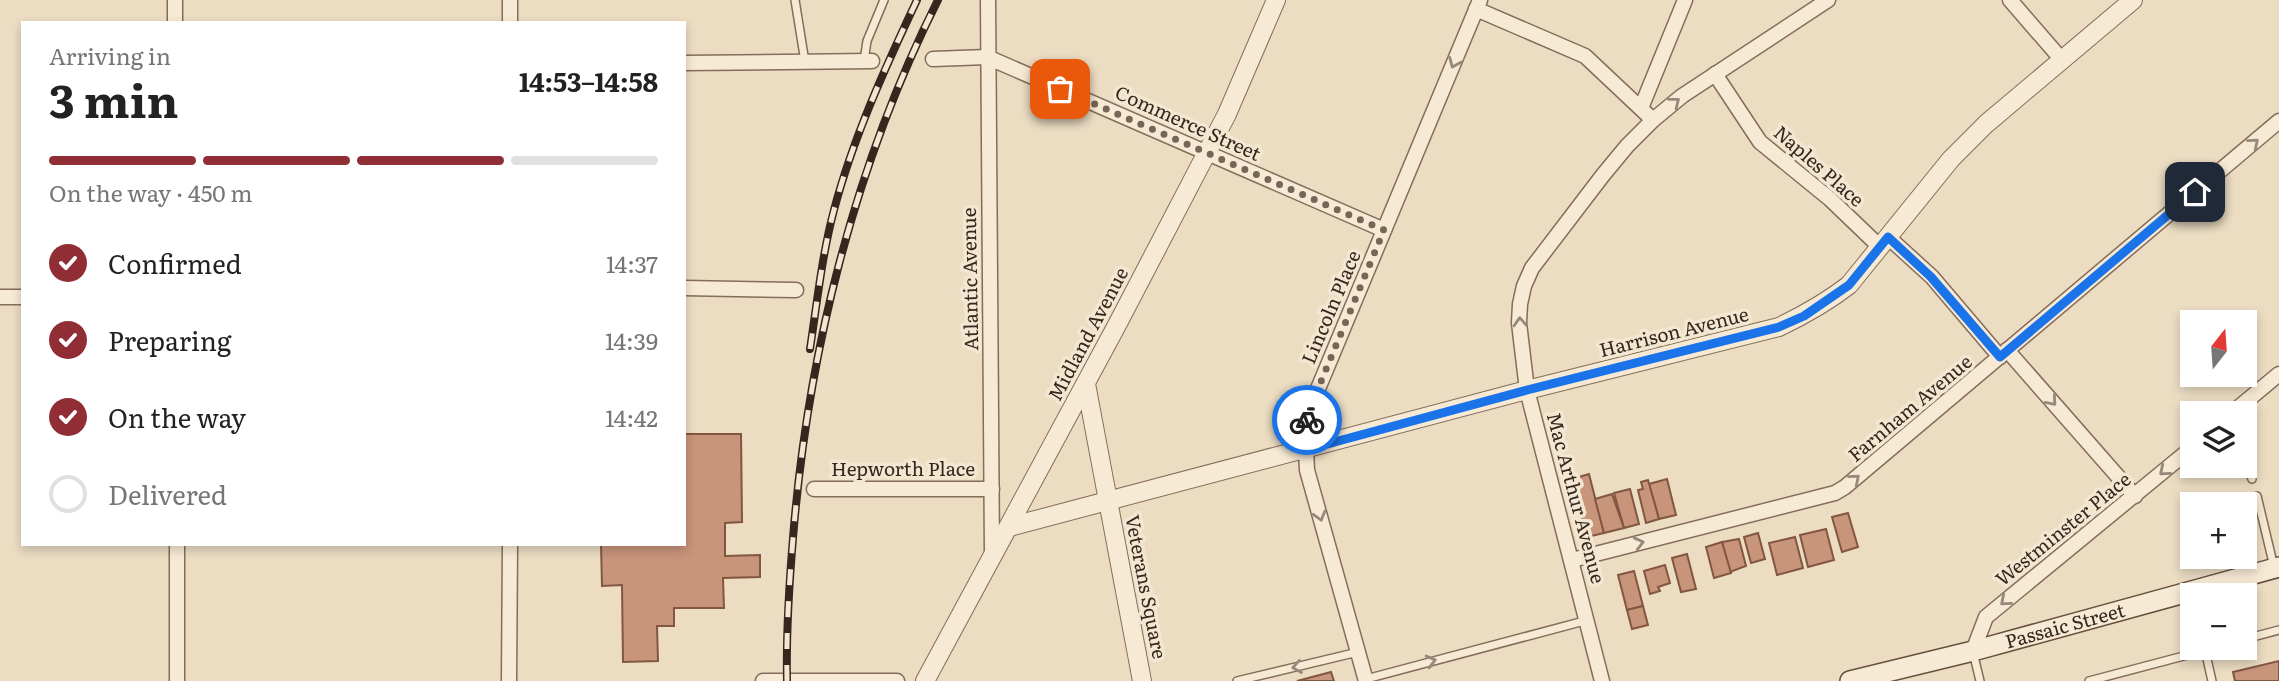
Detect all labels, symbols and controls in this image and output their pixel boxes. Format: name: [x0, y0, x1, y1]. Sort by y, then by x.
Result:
text: Arriving in: [49, 38, 171, 72]
one-way arrow: [1448, 56, 1462, 68]
pin: [1030, 59, 1090, 119]
text: 14:53–14:58: [519, 61, 658, 100]
text: 3 min: [49, 64, 179, 132]
icon: bag: [1041, 70, 1079, 108]
street label: Commerce Street: [1111, 77, 1266, 167]
one-way arrow: [1667, 98, 1680, 110]
street label: Naples Place: [1768, 118, 1871, 213]
one-way arrow: [2245, 139, 2258, 151]
pin: [2165, 162, 2225, 222]
icon: home: [2176, 173, 2214, 211]
text: On the way · 450 m: [49, 175, 253, 209]
street label: Atlantic Avenue: [954, 207, 984, 351]
text: Confirmed: [108, 243, 242, 282]
icon: check: [49, 244, 87, 282]
street label: Lincoln Place: [1294, 245, 1367, 368]
text: 14:37: [606, 246, 658, 280]
street label: Midland Avenue: [1040, 262, 1134, 405]
street label: Harrison Avenue: [1596, 299, 1751, 363]
north arrow: [2180, 310, 2258, 387]
map controls: [2180, 310, 2257, 660]
one-way arrow: [1513, 317, 1528, 328]
text: Preparing: [108, 320, 231, 359]
icon: check: [49, 321, 87, 359]
text: 14:39: [605, 323, 658, 357]
street label: Farnham Avenue: [1841, 347, 1977, 467]
courier: [1272, 385, 1342, 455]
one-way arrow: [2044, 393, 2056, 406]
text: On the way: [108, 397, 246, 436]
icon: check: [49, 398, 87, 436]
text: 14:42: [605, 400, 658, 434]
icon: bike: [1288, 401, 1326, 439]
button: layers: [2180, 401, 2257, 478]
street label: Mac Arthur Avenue: [1541, 409, 1613, 586]
street label: Hepworth Place: [831, 454, 975, 482]
one-way arrow: [2159, 463, 2172, 475]
street label: Westminster Place: [1989, 465, 2136, 592]
text: Delivered: [108, 474, 227, 513]
one-way arrow: [1847, 475, 1860, 487]
button: +: [2180, 492, 2257, 569]
one-way arrow: [1312, 510, 1326, 522]
street label: Veterans Square: [1119, 512, 1175, 661]
one-way arrow: [1632, 537, 1644, 551]
button: −: [2180, 583, 2257, 660]
one-way arrow: [2001, 592, 2013, 605]
street label: Passaic Street: [2002, 595, 2128, 655]
one-way arrow: [1425, 655, 1437, 670]
one-way arrow: [1291, 658, 1303, 673]

